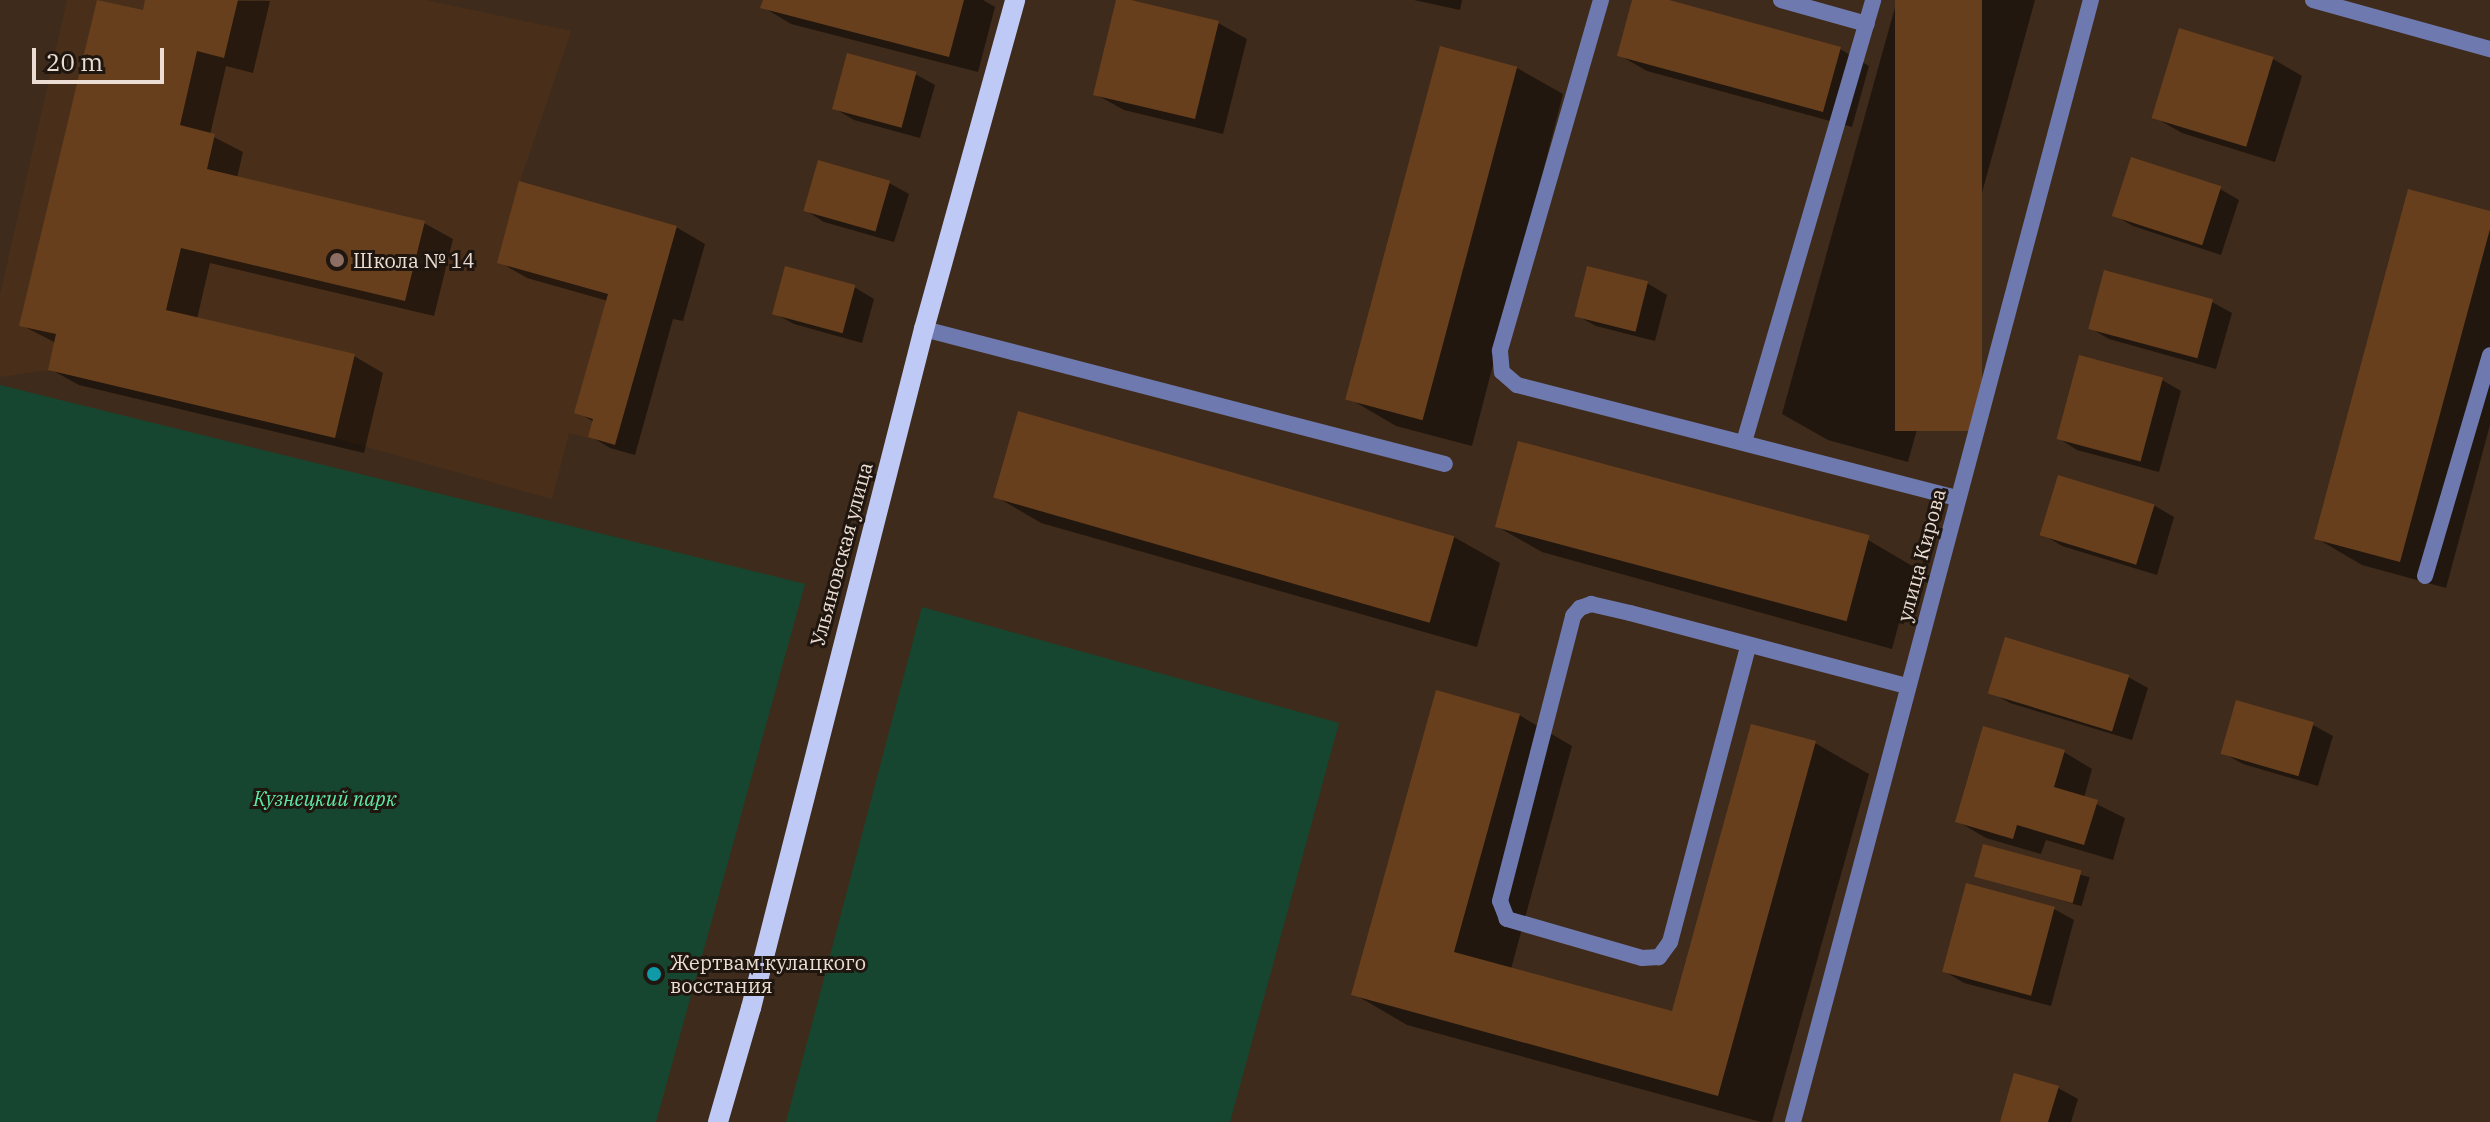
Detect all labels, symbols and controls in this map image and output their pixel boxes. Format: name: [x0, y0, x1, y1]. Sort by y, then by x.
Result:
scale bar: [36, 32, 168, 82]
text: 20 m: [46, 46, 103, 78]
place label: Школа № 14: [353, 248, 474, 272]
marker: Школа № 14: [328, 251, 346, 269]
street label: Ульяновская улица: [805, 459, 877, 649]
street label: улица Кирова: [1892, 486, 1950, 624]
park label: Кузнецкий парк: [253, 786, 397, 810]
place label: Жертвам кулацкого восстания: [670, 950, 866, 997]
marker: Жертвам кулацкого восстания: [645, 965, 663, 983]

